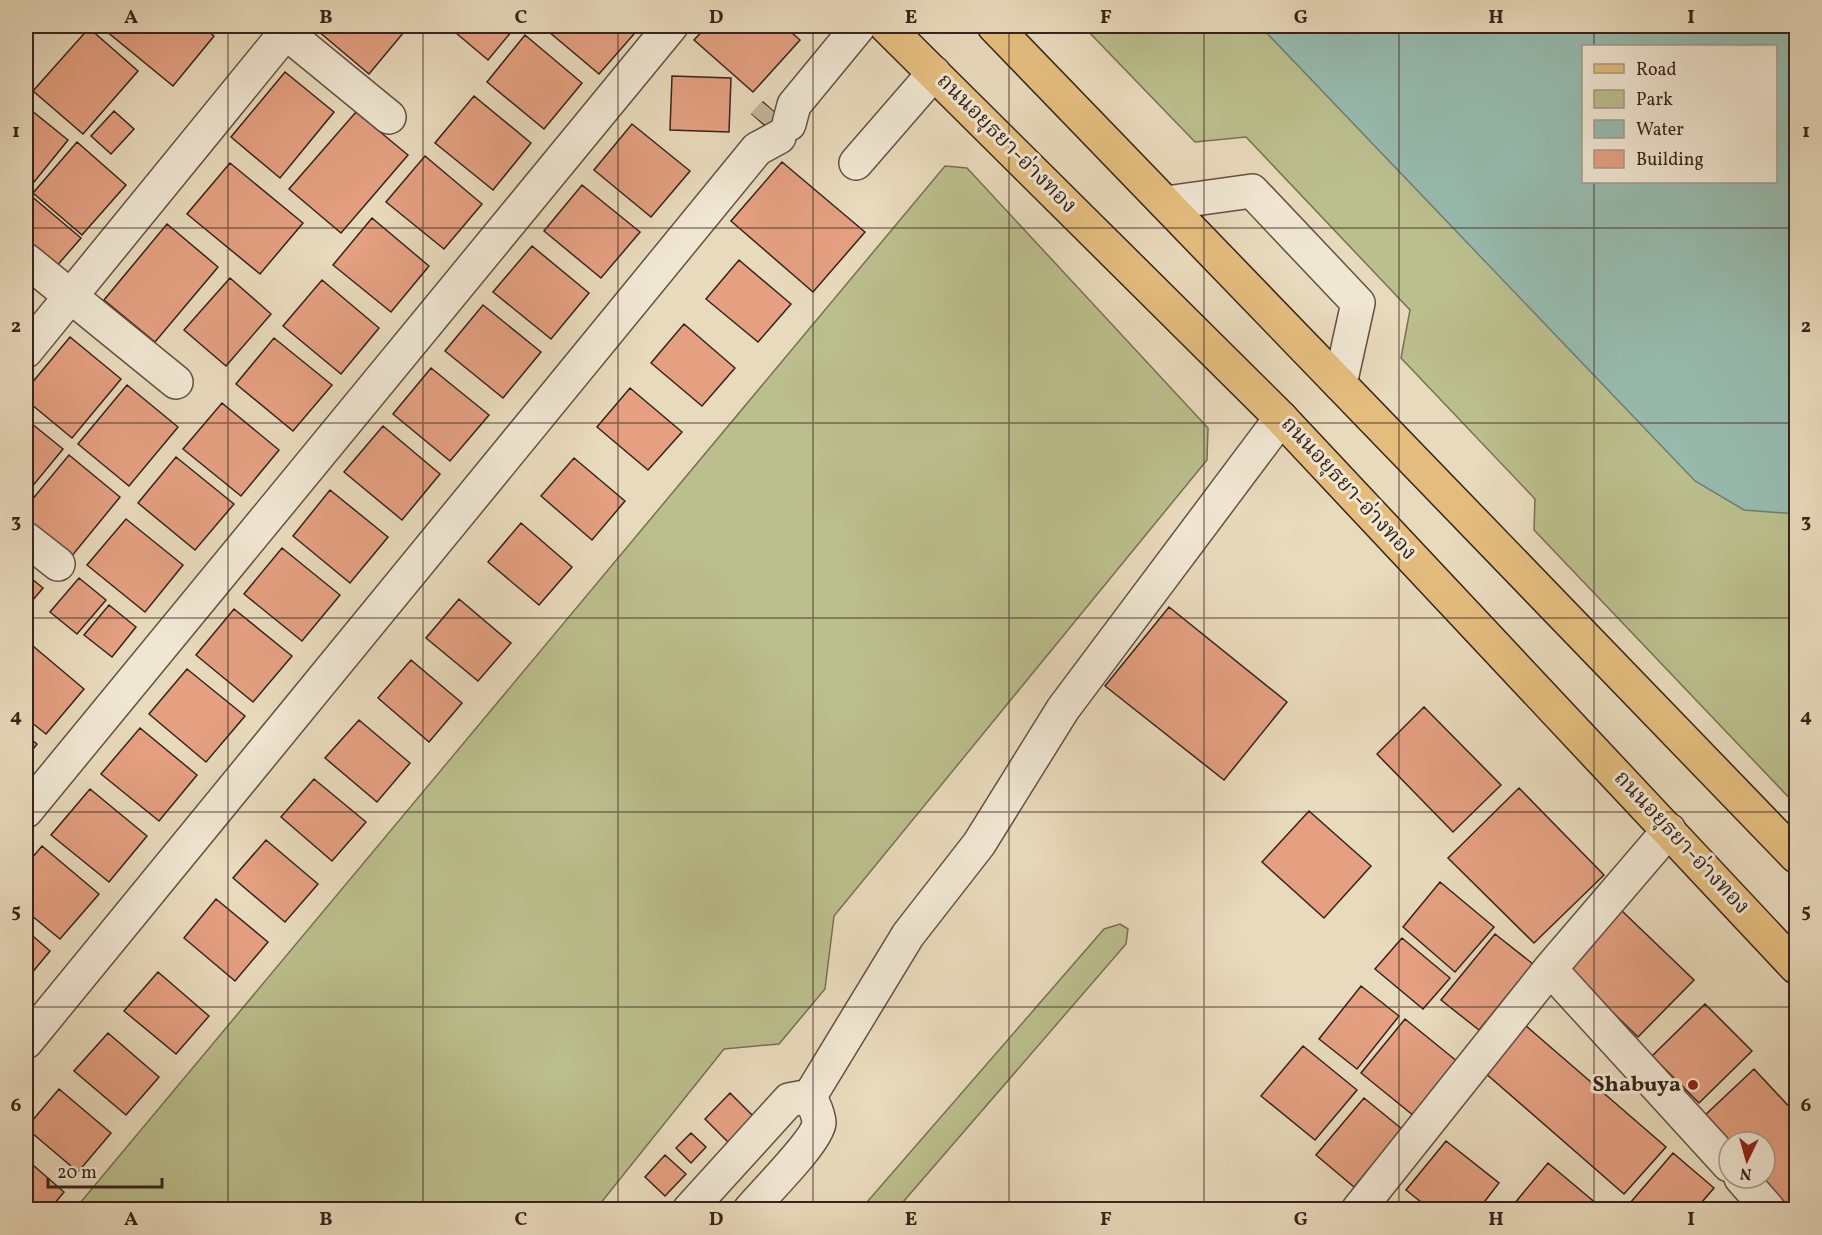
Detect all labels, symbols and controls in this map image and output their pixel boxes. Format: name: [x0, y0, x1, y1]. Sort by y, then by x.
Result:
text: A: [124, 4, 138, 32]
text: B: [319, 4, 333, 32]
text: C: [515, 4, 528, 32]
text: D: [709, 4, 723, 32]
text: E: [905, 4, 917, 32]
text: F: [1100, 4, 1112, 32]
text: G: [1294, 4, 1308, 32]
text: H: [1488, 4, 1504, 32]
text: I: [1687, 4, 1695, 32]
legend: [1582, 45, 1777, 183]
text: Road: [1636, 58, 1677, 83]
street label: ถนนอยุธยา-อ่างทอง: [929, 67, 1083, 221]
text: Park: [1636, 88, 1673, 113]
text: 1: [12, 118, 20, 146]
text: Water: [1636, 118, 1684, 143]
text: 1: [1802, 118, 1810, 146]
text: Building: [1636, 148, 1704, 173]
text: 2: [11, 313, 21, 341]
text: 2: [1801, 313, 1811, 341]
street label: ถนนอยุธยา-อ่างทอง: [1273, 410, 1423, 568]
text: 3: [11, 508, 21, 536]
text: 3: [1801, 508, 1811, 536]
text: 4: [10, 703, 22, 731]
text: 4: [1800, 703, 1812, 731]
street label: ถนนอยุธยา-อ่างทอง: [1606, 764, 1756, 922]
text: 5: [11, 898, 21, 926]
text: 5: [1801, 898, 1811, 926]
place label: Shabuya: [1592, 1070, 1681, 1101]
marker: Shabuya: [1686, 1078, 1700, 1092]
text: 6: [11, 1092, 22, 1120]
text: 6: [1801, 1092, 1812, 1120]
north arrow: [1717, 1130, 1777, 1190]
scale bar: [48, 1151, 162, 1189]
text: 20 m: [57, 1161, 97, 1186]
text: N: [1739, 1161, 1753, 1184]
text: A: [124, 1206, 138, 1234]
text: B: [319, 1206, 333, 1234]
text: C: [515, 1206, 528, 1234]
text: D: [709, 1206, 723, 1234]
text: E: [905, 1206, 917, 1234]
text: F: [1100, 1206, 1112, 1234]
text: G: [1294, 1206, 1308, 1234]
text: H: [1488, 1206, 1504, 1234]
text: I: [1687, 1206, 1695, 1234]

